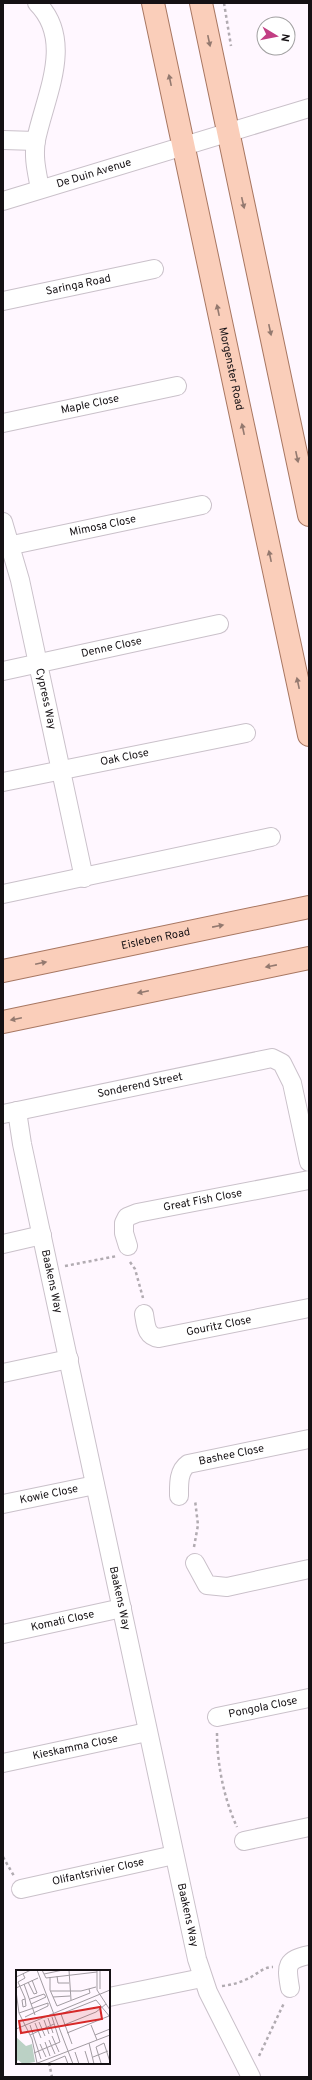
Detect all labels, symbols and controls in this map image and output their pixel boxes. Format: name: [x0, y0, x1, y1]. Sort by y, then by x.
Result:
north arrow: [256, 16, 296, 56]
text: N: [277, 32, 292, 43]
one-way arrow: [206, 35, 212, 47]
one-way arrow: [166, 74, 172, 86]
street label: De Duin Avenue: [55, 155, 133, 191]
one-way arrow: [240, 197, 246, 209]
street label: Saringa Road: [45, 271, 112, 299]
one-way arrow: [215, 303, 221, 316]
one-way arrow: [267, 324, 273, 336]
street label: Morgenster Road: [215, 326, 247, 412]
street label: Maple Close: [60, 391, 120, 417]
one-way arrow: [240, 423, 246, 435]
one-way arrow: [294, 451, 300, 464]
street label: Mimosa Close: [68, 512, 137, 540]
one-way arrow: [267, 550, 273, 562]
street label: Denne Close: [80, 634, 143, 661]
street label: Cypress Way: [32, 667, 59, 731]
one-way arrow: [294, 677, 300, 690]
street label: Oak Close: [99, 746, 150, 769]
one-way arrow: [212, 923, 224, 929]
street label: Eisleben Road: [120, 925, 191, 953]
one-way arrow: [35, 960, 47, 966]
one-way arrow: [265, 963, 277, 969]
one-way arrow: [137, 989, 149, 995]
one-way arrow: [10, 1016, 22, 1022]
street label: Sonderend Street: [96, 1070, 184, 1101]
street label: Great Fish Close: [162, 1186, 243, 1215]
street label: Baakens Way: [38, 1248, 65, 1315]
street label: Gouritz Close: [185, 1313, 253, 1339]
street label: Bashee Close: [198, 1441, 265, 1469]
street label: Kowie Close: [19, 1482, 80, 1507]
street label: Baakens Way: [106, 1565, 133, 1632]
street label: Komati Close: [30, 1607, 96, 1635]
street label: Pongola Close: [227, 1694, 299, 1721]
street label: Kieskamma Close: [31, 1731, 119, 1763]
street label: Olifantsrivier Close: [51, 1855, 146, 1889]
street label: Baakens Way: [174, 1882, 201, 1948]
inset map: [16, 1970, 110, 2064]

